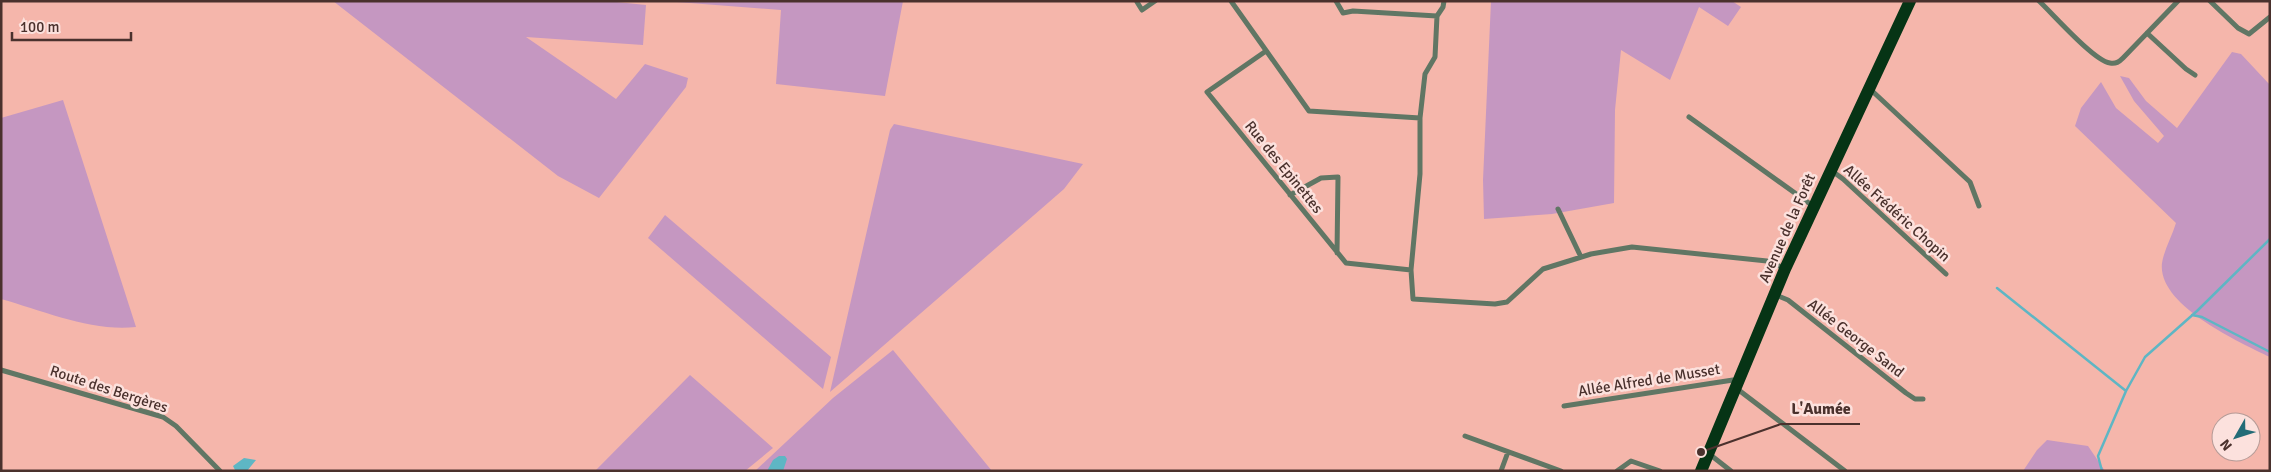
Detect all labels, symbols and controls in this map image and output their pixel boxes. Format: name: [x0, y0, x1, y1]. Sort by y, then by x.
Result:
scale bar: [12, 10, 131, 42]
text: 100 m: [20, 18, 60, 36]
street label: Rue des Epinettes: [1241, 117, 1327, 217]
street label: Allée Frédéric Chopin: [1840, 160, 1954, 266]
street label: Avenue de la Forêt: [1755, 171, 1819, 285]
street label: Allée George Sand: [1804, 295, 1908, 381]
street label: Allée Alfred de Musset: [1577, 360, 1721, 400]
street label: Route des Bergères: [48, 361, 171, 417]
callout: L'Aumée: [1781, 393, 1860, 424]
text: L'Aumée: [1791, 399, 1851, 419]
north arrow: [2211, 412, 2261, 462]
text: N: [2217, 436, 2236, 454]

